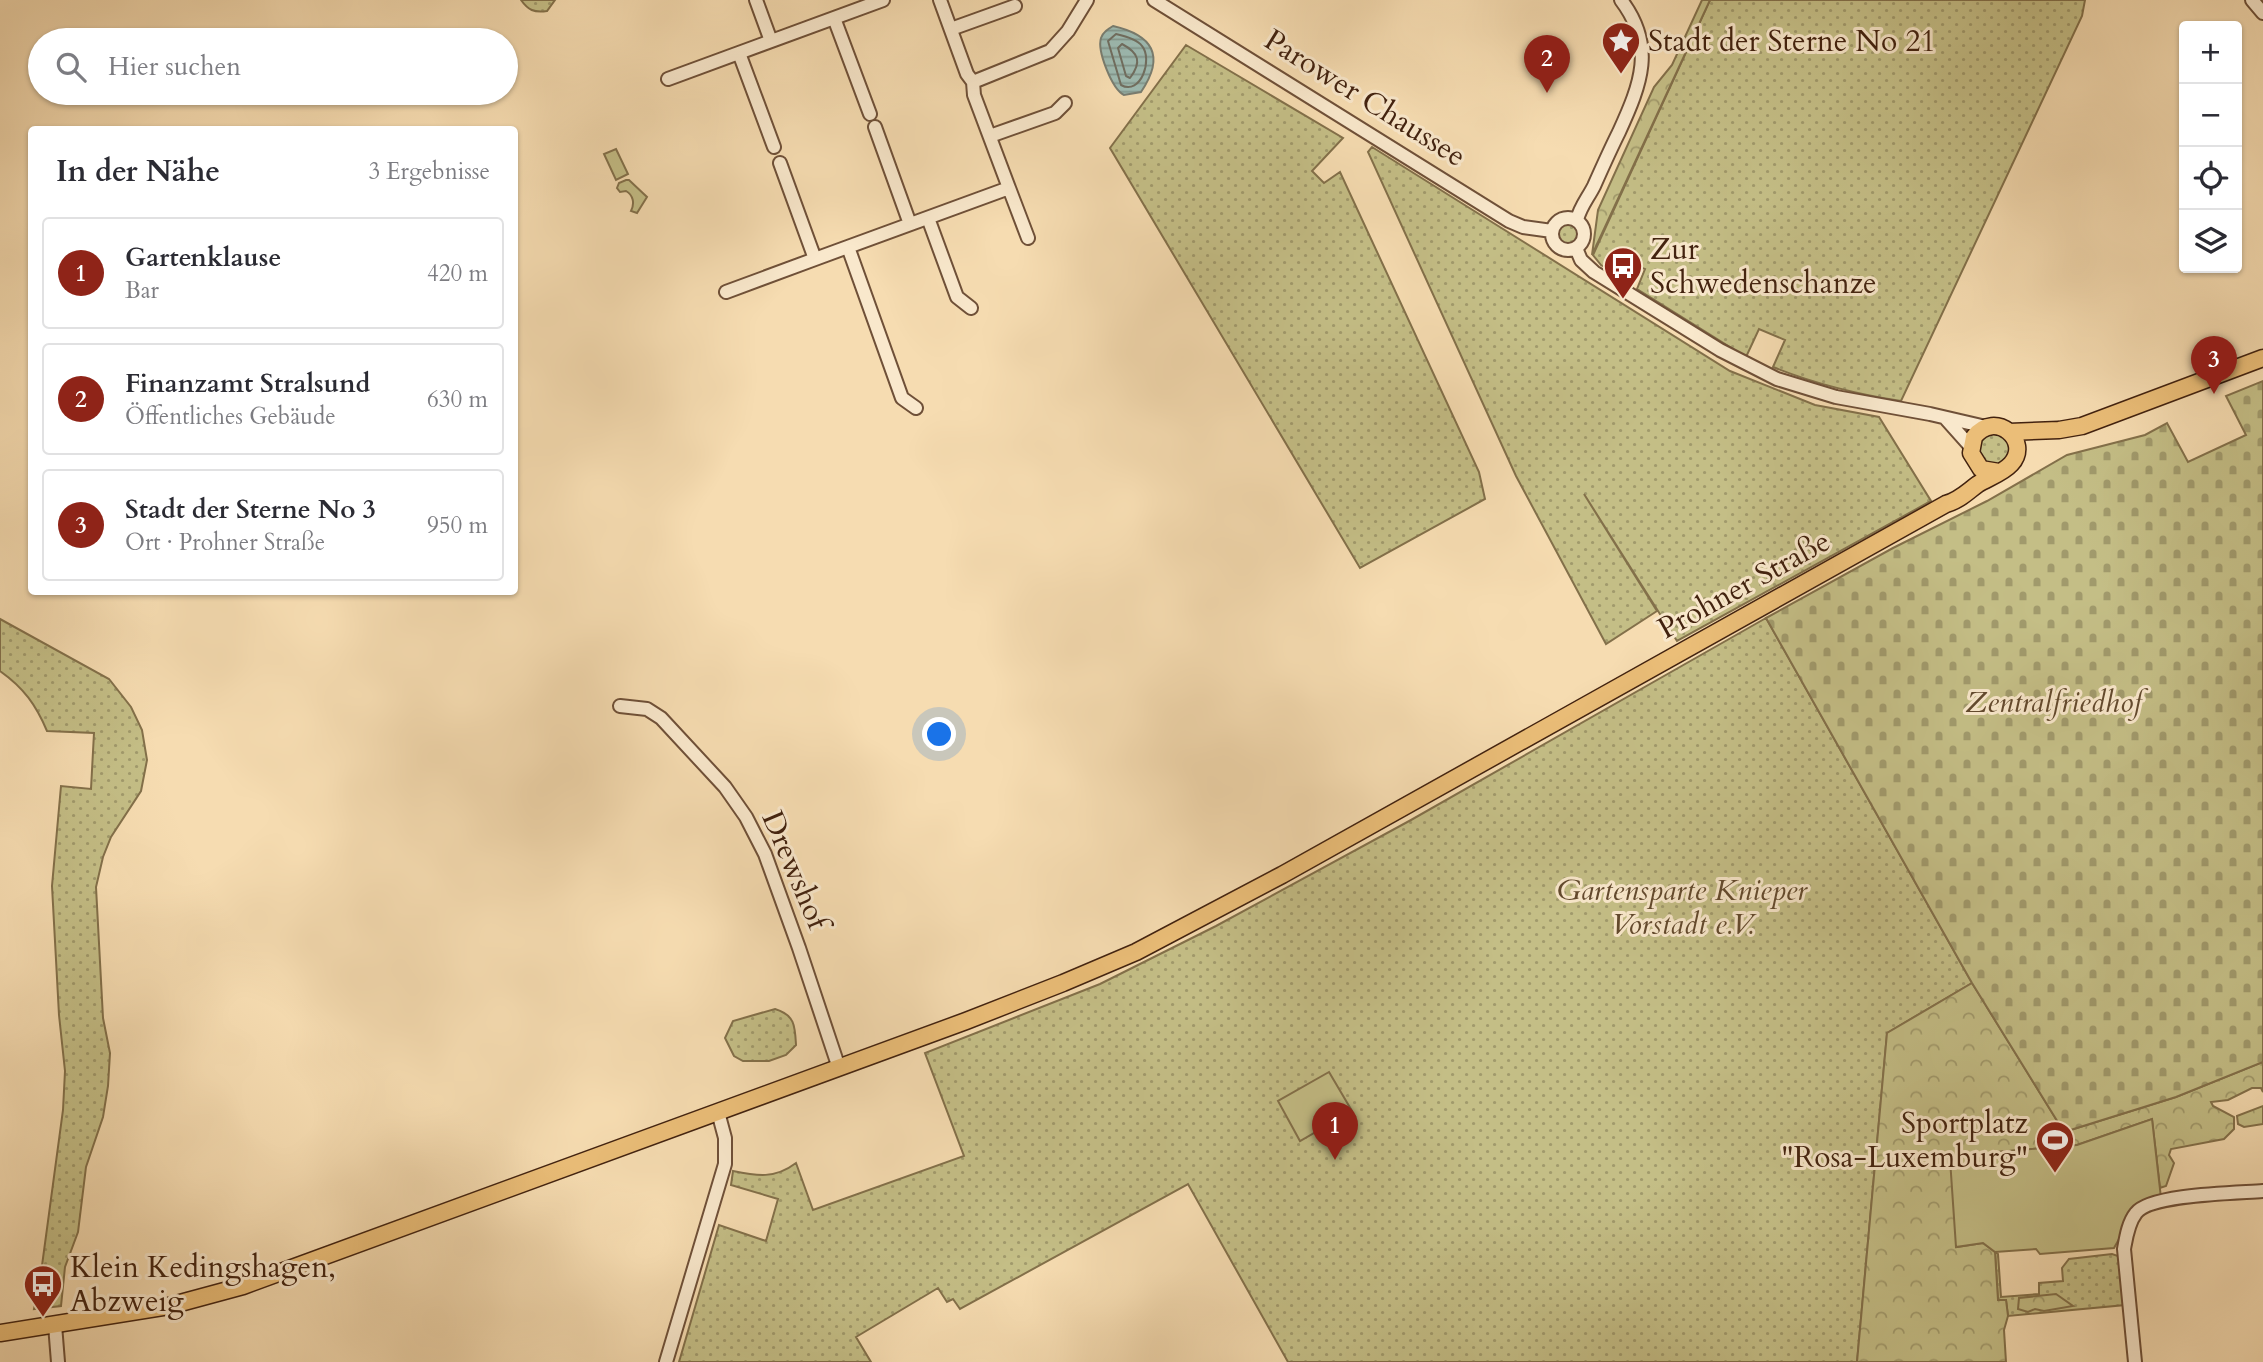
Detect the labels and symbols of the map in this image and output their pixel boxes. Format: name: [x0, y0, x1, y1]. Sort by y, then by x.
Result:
street label: Parower Chaussee: [1256, 19, 1474, 177]
place icon: Stadt der Sterne No 21: [1600, 20, 1642, 75]
place label: Stadt der Sterne No 21: [1648, 21, 1936, 62]
pin: 2: [1524, 35, 1570, 93]
place label: Zur Schwedenschanze: [1650, 229, 1877, 304]
bus stop icon: Zur Schwedenschanze: [1602, 245, 1644, 300]
pin: 3: [2191, 336, 2237, 394]
street label: Prohner Straße: [1651, 521, 1837, 649]
park label: Zentralfriedhof: [1966, 682, 2148, 723]
your location: [922, 717, 956, 751]
street label: Drewshof: [752, 805, 840, 940]
park label: Gartensparte Knieper Vorstadt e.V.: [1557, 870, 1808, 945]
pin: 1: [1312, 1102, 1358, 1160]
place label: Sportplatz "Rosa-Luxemburg": [1781, 1103, 2029, 1178]
sports icon: Sportplatz "Rosa-Luxemburg": [2034, 1119, 2076, 1174]
place label: Klein Kedingshagen, Abzweig: [70, 1247, 336, 1322]
bus stop icon: Klein Kedingshagen, Abzweig: [22, 1263, 64, 1318]

